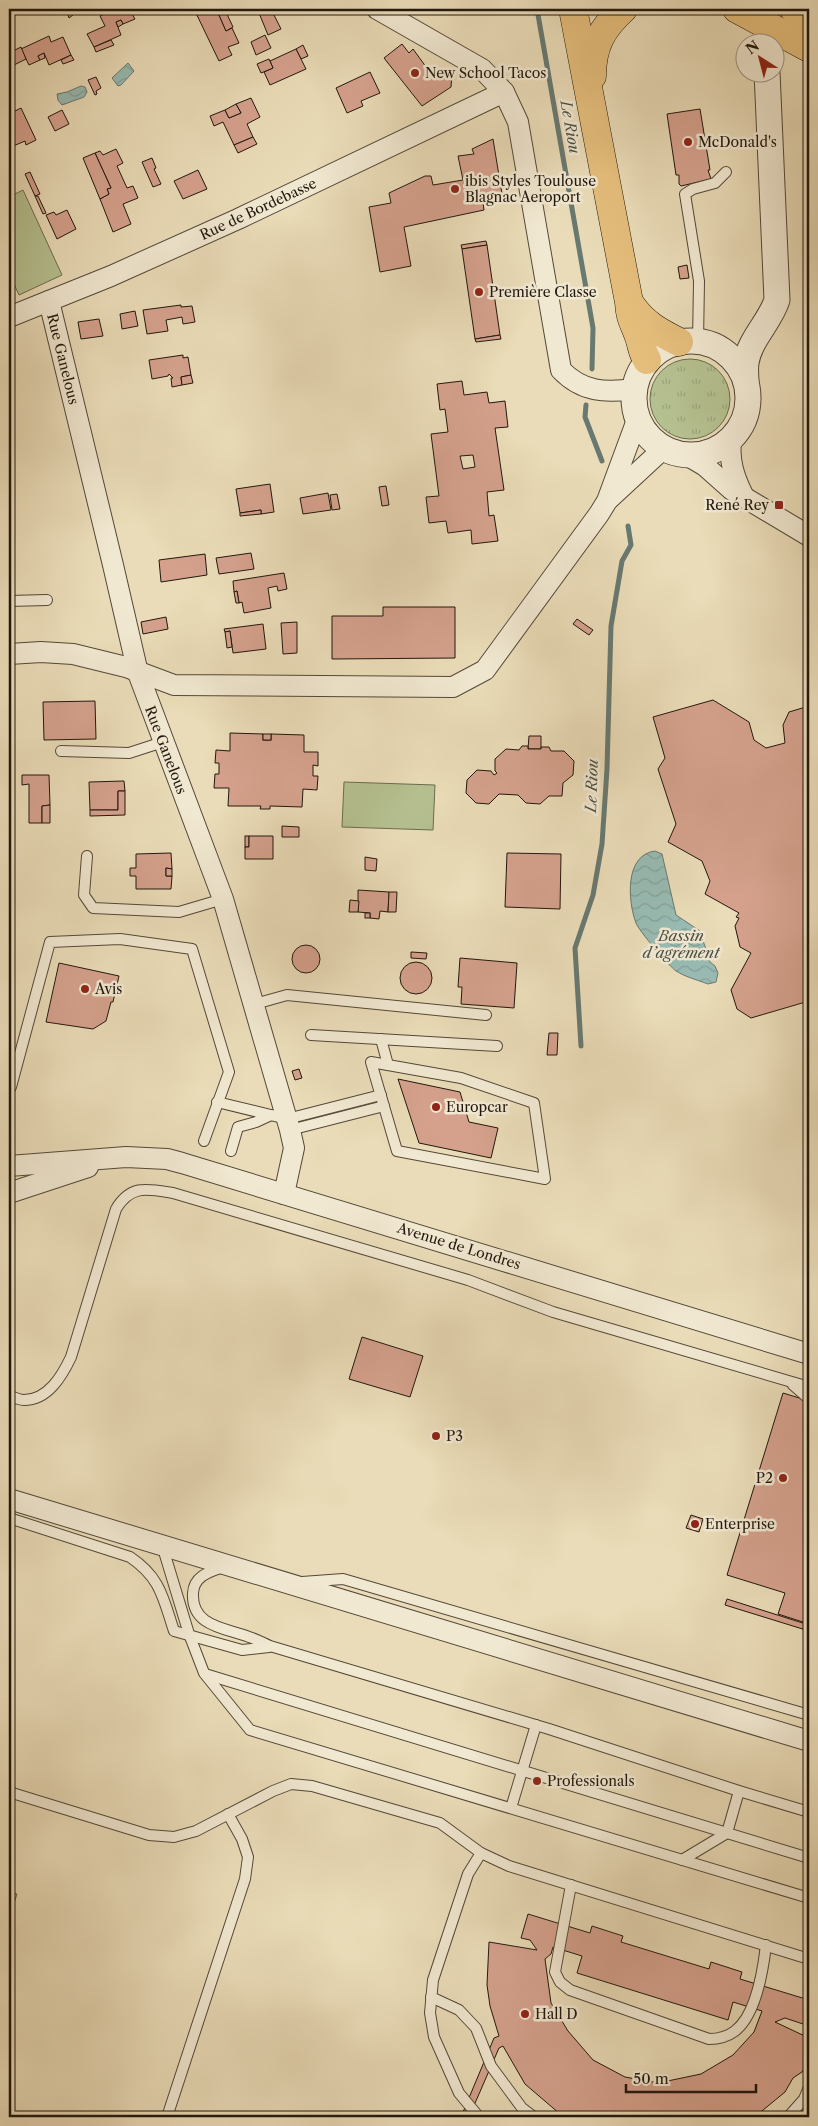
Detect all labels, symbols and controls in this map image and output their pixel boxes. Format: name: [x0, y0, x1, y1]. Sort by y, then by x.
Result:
north arrow: [736, 32, 786, 82]
text: N: [742, 37, 763, 58]
place label: New School Tacos: [425, 64, 546, 82]
marker: New School Tacos: [409, 67, 421, 79]
water label: Le Riou: [556, 98, 585, 155]
place label: McDonald's: [698, 133, 777, 151]
marker: McDonald's: [682, 136, 694, 148]
place label: ibis Styles Toulouse Blagnac Aeroport: [465, 172, 596, 206]
street label: Rue de Bordebasse: [197, 174, 319, 244]
marker: ibis Styles Toulouse Blagnac Aeroport: [449, 183, 461, 195]
place label: Première Classe: [489, 283, 597, 301]
marker: Première Classe: [473, 286, 485, 298]
street label: Rue Ganelous: [43, 312, 83, 406]
place label: René Rey: [705, 496, 769, 514]
marker: René Rey: [773, 499, 785, 511]
street label: Rue Ganelous: [141, 703, 191, 797]
water label: Le Riou: [581, 759, 602, 814]
water label: Bassin d’agrément: [643, 926, 720, 962]
place label: Avis: [94, 980, 122, 998]
marker: Avis: [79, 983, 91, 995]
place label: Europcar: [446, 1098, 508, 1116]
marker: Europcar: [430, 1101, 442, 1113]
street label: Avenue de Londres: [394, 1218, 523, 1273]
place label: P3: [446, 1427, 463, 1445]
marker: P3: [430, 1430, 442, 1442]
place label: P2: [756, 1469, 773, 1487]
marker: P2: [777, 1472, 789, 1484]
place label: Enterprise: [705, 1515, 775, 1533]
marker: Enterprise: [689, 1518, 701, 1530]
place label: Professionals: [547, 1772, 635, 1790]
marker: Professionals: [531, 1775, 543, 1787]
place label: Hall D: [535, 2005, 578, 2023]
marker: Hall D: [519, 2008, 531, 2020]
scale bar: [626, 2061, 756, 2093]
text: 50 m: [633, 2069, 669, 2088]

